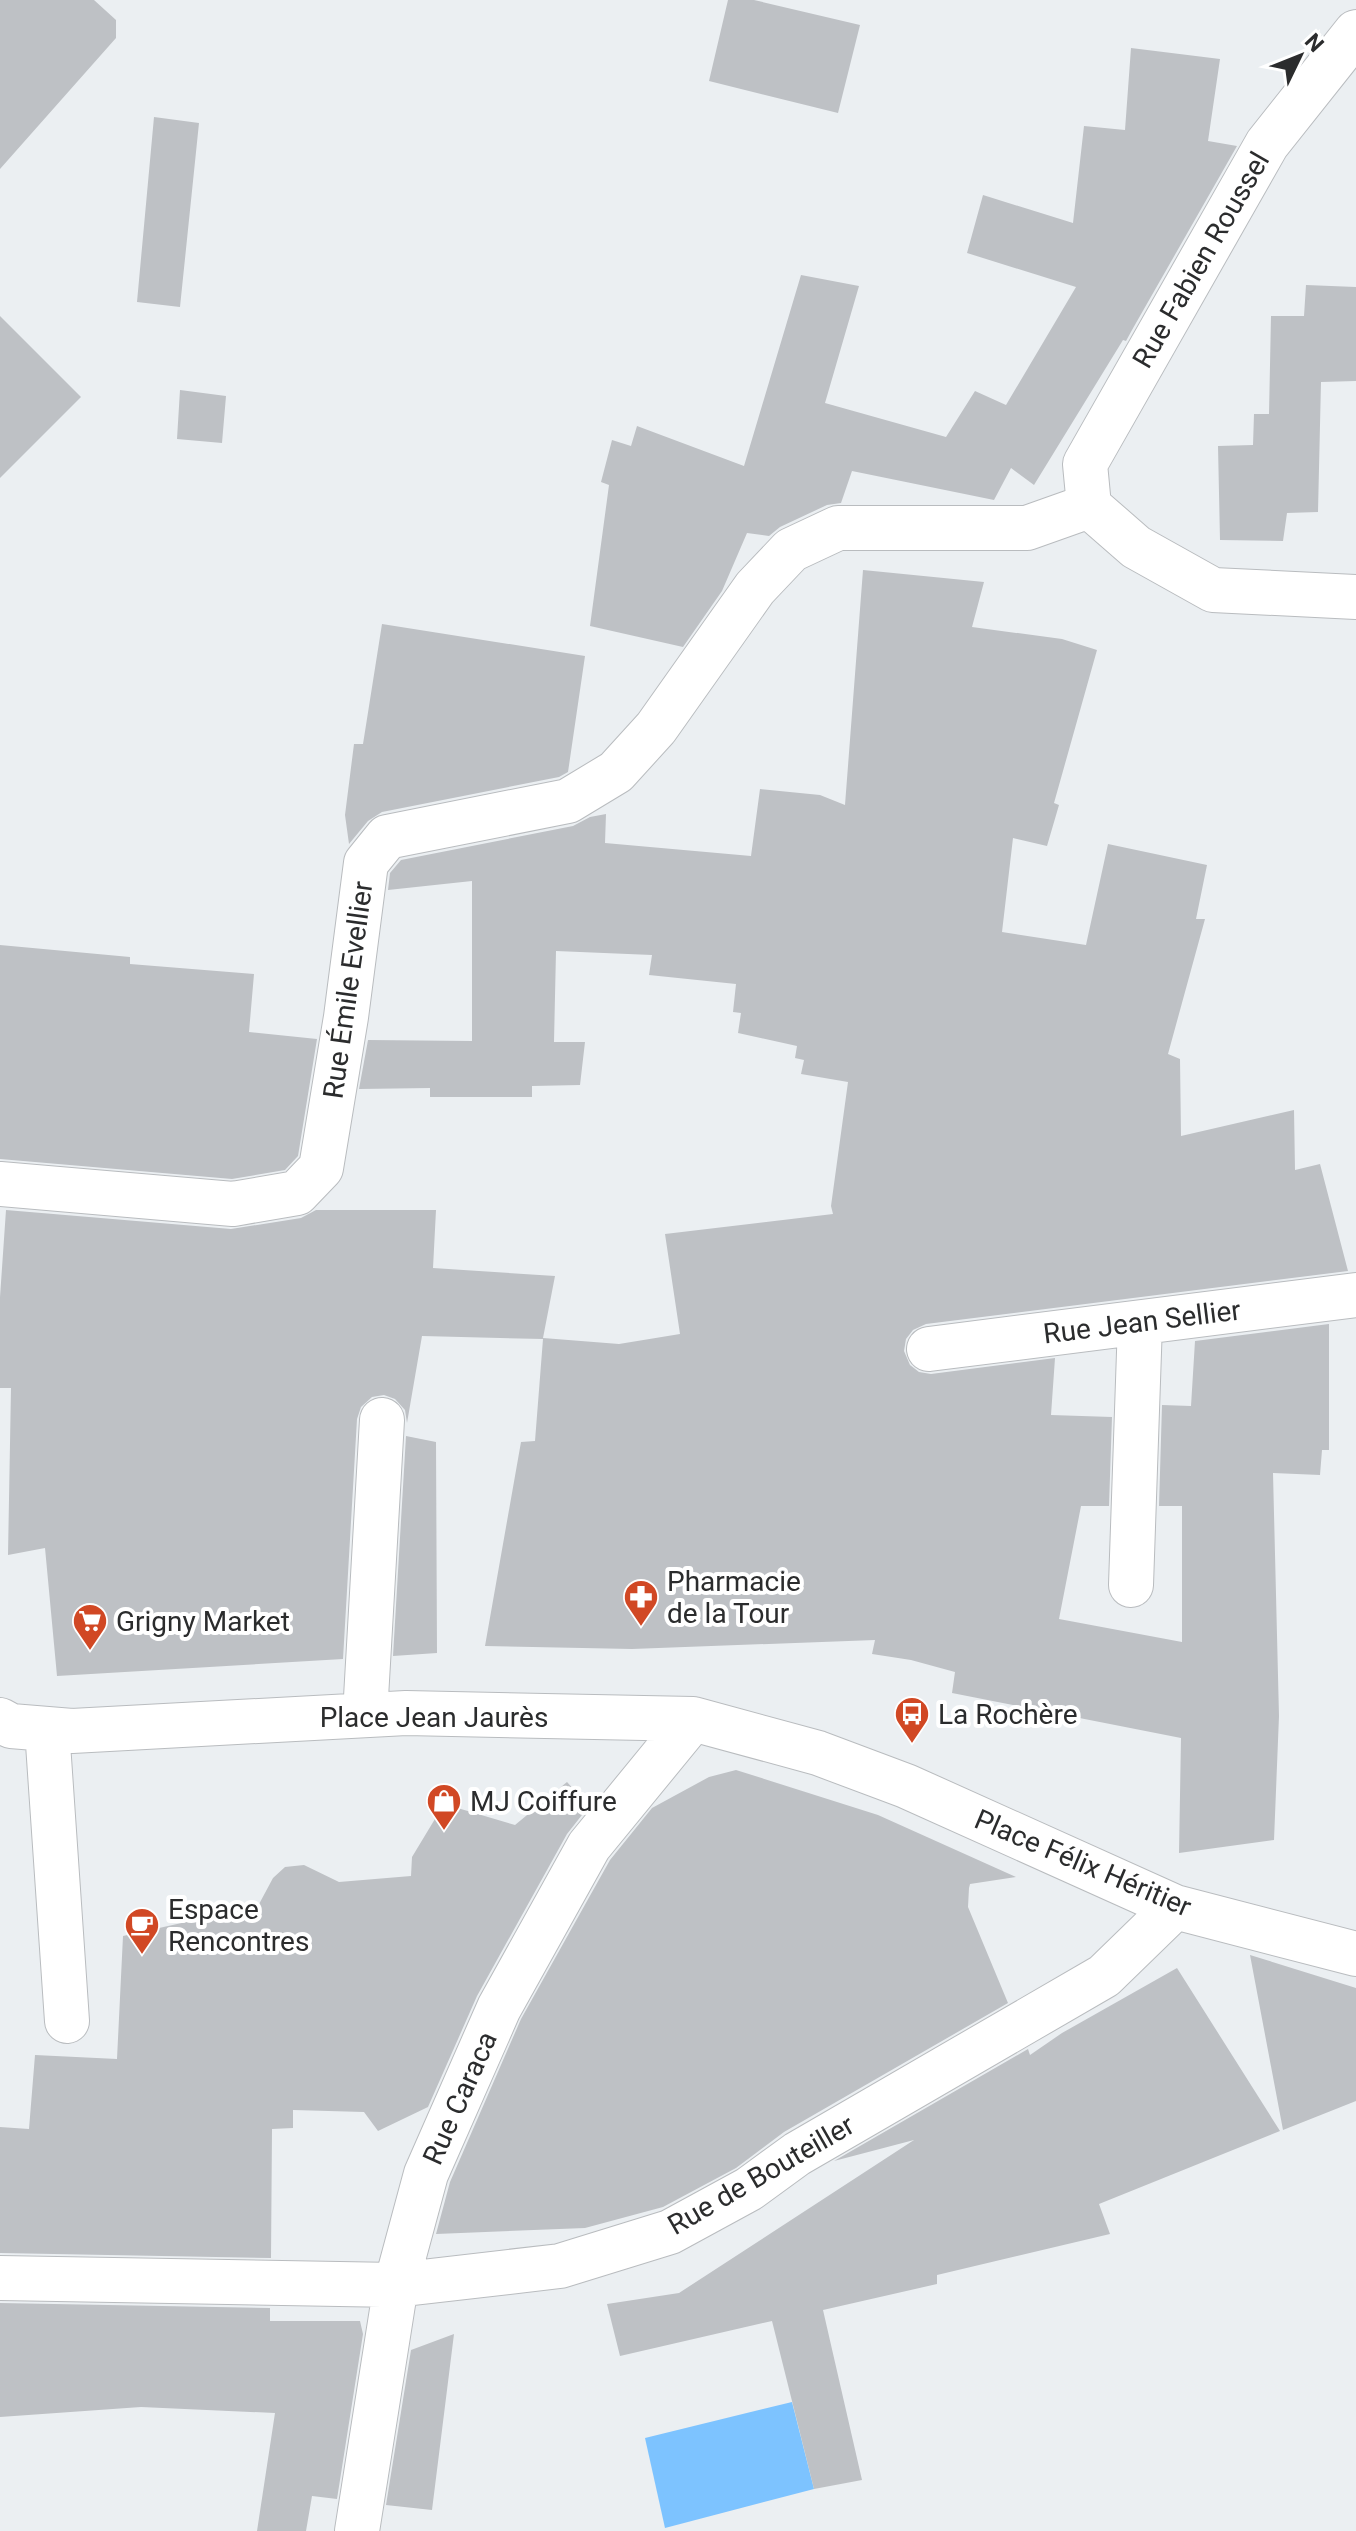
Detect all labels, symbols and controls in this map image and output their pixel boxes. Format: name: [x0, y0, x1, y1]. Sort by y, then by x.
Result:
north arrow: [1260, 16, 1340, 96]
text: N: [1300, 28, 1329, 57]
street label: Rue Fabien Roussel: [1126, 146, 1276, 374]
street label: Rue Émile Evellier: [316, 879, 380, 1101]
street label: Rue Jean Sellier: [1041, 1293, 1243, 1350]
place label: Pharmacie de la Tour: [667, 1565, 801, 1630]
pharmacy icon: Pharmacie de la Tour: [622, 1578, 660, 1628]
supermarket icon: Grigny Market: [71, 1602, 109, 1652]
place label: Grigny Market: [116, 1605, 290, 1638]
bus stop icon: La Rochère: [893, 1695, 931, 1745]
place label: La Rochère: [938, 1698, 1077, 1731]
street label: Place Jean Jaurès: [320, 1701, 548, 1734]
shop icon: MJ Coiffure: [425, 1782, 463, 1832]
place label: MJ Coiffure: [470, 1785, 617, 1818]
street label: Place Félix Héritier: [970, 1802, 1197, 1924]
place label: Espace Rencontres: [168, 1893, 309, 1958]
cafe icon: Espace Rencontres: [123, 1906, 161, 1956]
street label: Rue Caraca: [416, 2026, 504, 2170]
street label: Rue de Bouteiller: [662, 2108, 860, 2242]

